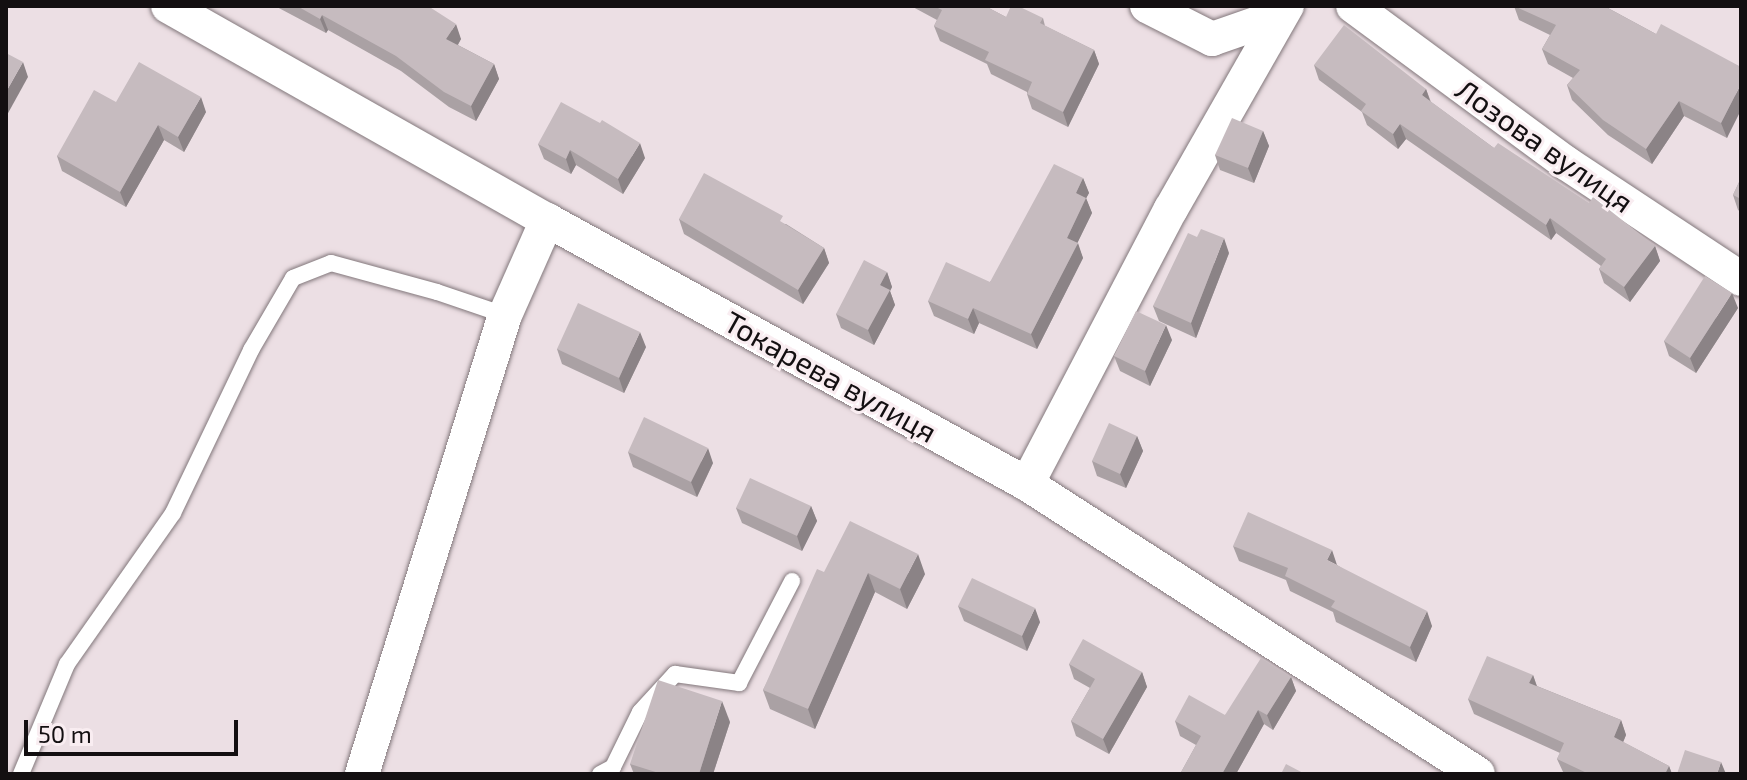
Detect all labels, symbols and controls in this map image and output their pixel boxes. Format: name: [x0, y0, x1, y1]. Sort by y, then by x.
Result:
street label: Лозова вулиця: [1449, 71, 1641, 219]
street label: Токарева вулиця: [718, 303, 944, 449]
scale bar: [28, 704, 242, 754]
text: 50 m: [38, 719, 92, 748]

